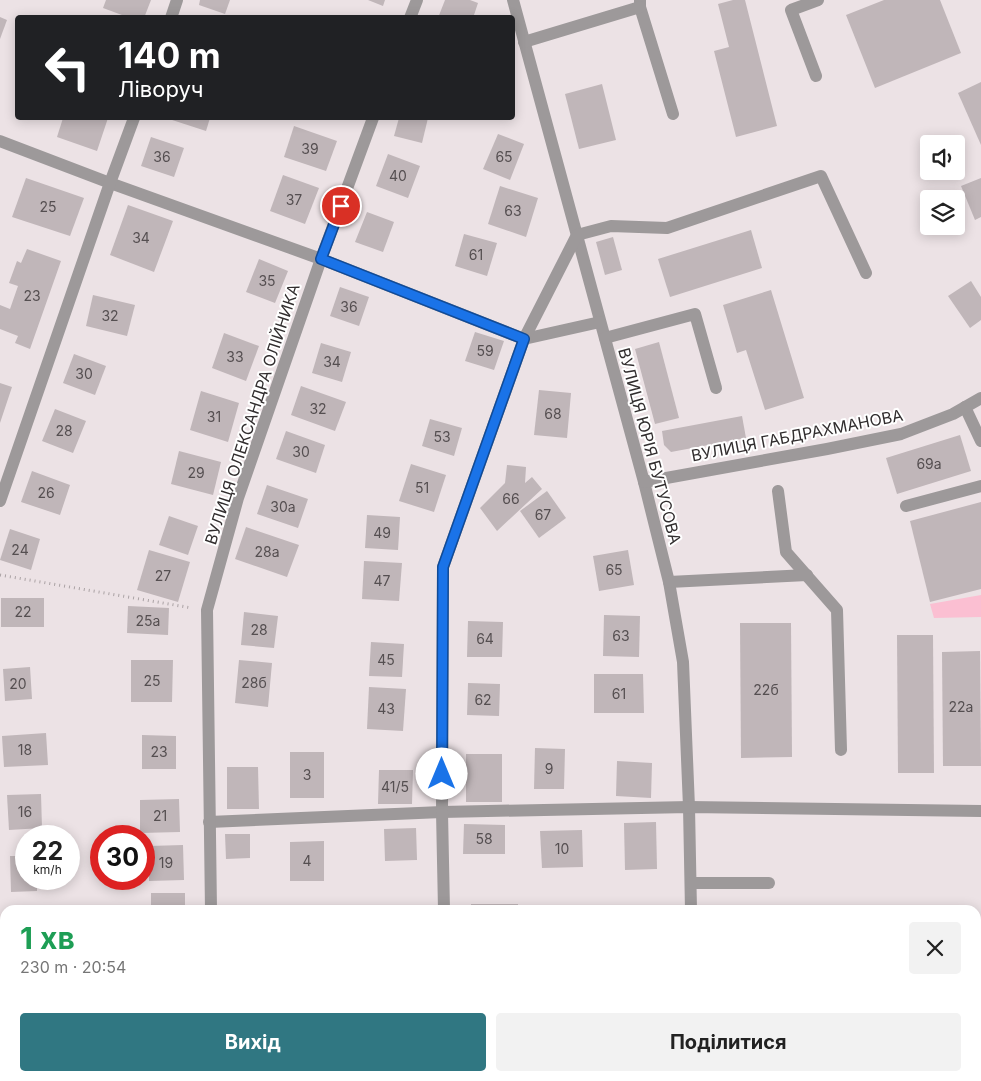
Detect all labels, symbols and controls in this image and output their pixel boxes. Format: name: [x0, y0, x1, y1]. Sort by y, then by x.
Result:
text: 140 m: [118, 34, 221, 76]
icon: left: [35, 35, 100, 100]
text: Ліворуч: [118, 76, 203, 102]
map controls: [920, 135, 965, 235]
button: sound: [920, 135, 965, 180]
house number: 39: [301, 140, 319, 157]
house number: 36: [153, 148, 171, 165]
house number: 65: [495, 148, 513, 165]
house number: 40: [389, 167, 407, 184]
pin: [320, 185, 362, 227]
button: layers: [920, 190, 965, 235]
house number: 37: [286, 191, 302, 208]
icon: arrive: [327, 192, 355, 220]
house number: 25: [39, 198, 57, 215]
house number: 63: [504, 202, 522, 219]
house number: 34: [132, 229, 150, 246]
house number: 61: [469, 246, 483, 263]
house number: 35: [258, 272, 276, 289]
street label: ВУЛИЦЯ ОЛЕКСАНДРА ОЛІЙНИКА: [200, 281, 304, 547]
house number: 23: [23, 287, 41, 304]
house number: 36: [340, 298, 358, 315]
house number: 32: [101, 307, 119, 324]
house number: 59: [476, 342, 494, 359]
street label: ВУЛИЦЯ ЮРІЯ БУТУСОВА: [614, 346, 686, 546]
house number: 33: [226, 348, 244, 365]
house number: 34: [323, 353, 341, 370]
house number: 30: [75, 365, 93, 382]
house number: 32: [309, 400, 327, 417]
house number: 68: [544, 405, 562, 422]
street label: ВУЛИЦЯ ГАБДРАХМАНОВА: [689, 405, 905, 465]
house number: 31: [207, 408, 221, 425]
house number: 28: [55, 422, 73, 439]
house number: 53: [433, 428, 451, 445]
house number: 30: [292, 443, 310, 460]
house number: 69а: [916, 455, 942, 472]
house number: 29: [187, 464, 205, 481]
house number: 51: [415, 479, 429, 496]
house number: 26: [37, 484, 55, 501]
house number: 66: [502, 490, 520, 507]
house number: 30а: [270, 498, 296, 515]
house number: 67: [535, 506, 551, 523]
house number: 49: [373, 524, 391, 541]
house number: 24: [11, 541, 29, 558]
house number: 28а: [254, 543, 280, 560]
house number: 65: [605, 561, 623, 578]
house number: 27: [155, 567, 171, 584]
house number: 47: [374, 572, 391, 589]
house number: 22: [14, 603, 32, 620]
house number: 25а: [136, 612, 160, 629]
house number: 28: [250, 621, 268, 638]
house number: 63: [612, 627, 630, 644]
house number: 64: [476, 630, 494, 647]
house number: 45: [377, 651, 395, 668]
house number: 25: [143, 672, 161, 689]
house number: 28б: [241, 674, 267, 691]
house number: 20: [9, 675, 27, 692]
house number: 22б: [753, 681, 779, 698]
house number: 61: [612, 685, 626, 702]
house number: 62: [474, 691, 492, 708]
house number: 22а: [949, 698, 973, 715]
house number: 43: [377, 700, 395, 717]
house number: 18: [18, 741, 32, 758]
house number: 23: [150, 743, 168, 760]
position arrow: [415, 747, 467, 799]
house number: 9: [545, 760, 553, 777]
house number: 3: [303, 766, 311, 783]
house number: 41/5: [381, 778, 409, 795]
house number: 16: [18, 803, 32, 820]
house number: 21: [153, 807, 167, 824]
speed limit sign: 30: [90, 825, 155, 890]
house number: 58: [475, 830, 493, 847]
text: 22: [32, 836, 63, 866]
house number: 10: [555, 840, 569, 857]
house number: 4: [302, 852, 312, 869]
house number: 19: [159, 854, 173, 871]
text: km/h: [33, 862, 62, 877]
text: 1 хв: [20, 920, 75, 956]
button: close: [909, 922, 961, 974]
text: 230 m · 20:54: [20, 957, 126, 977]
button: Вихід: [20, 1013, 486, 1071]
button: Поділитися: [496, 1013, 961, 1071]

